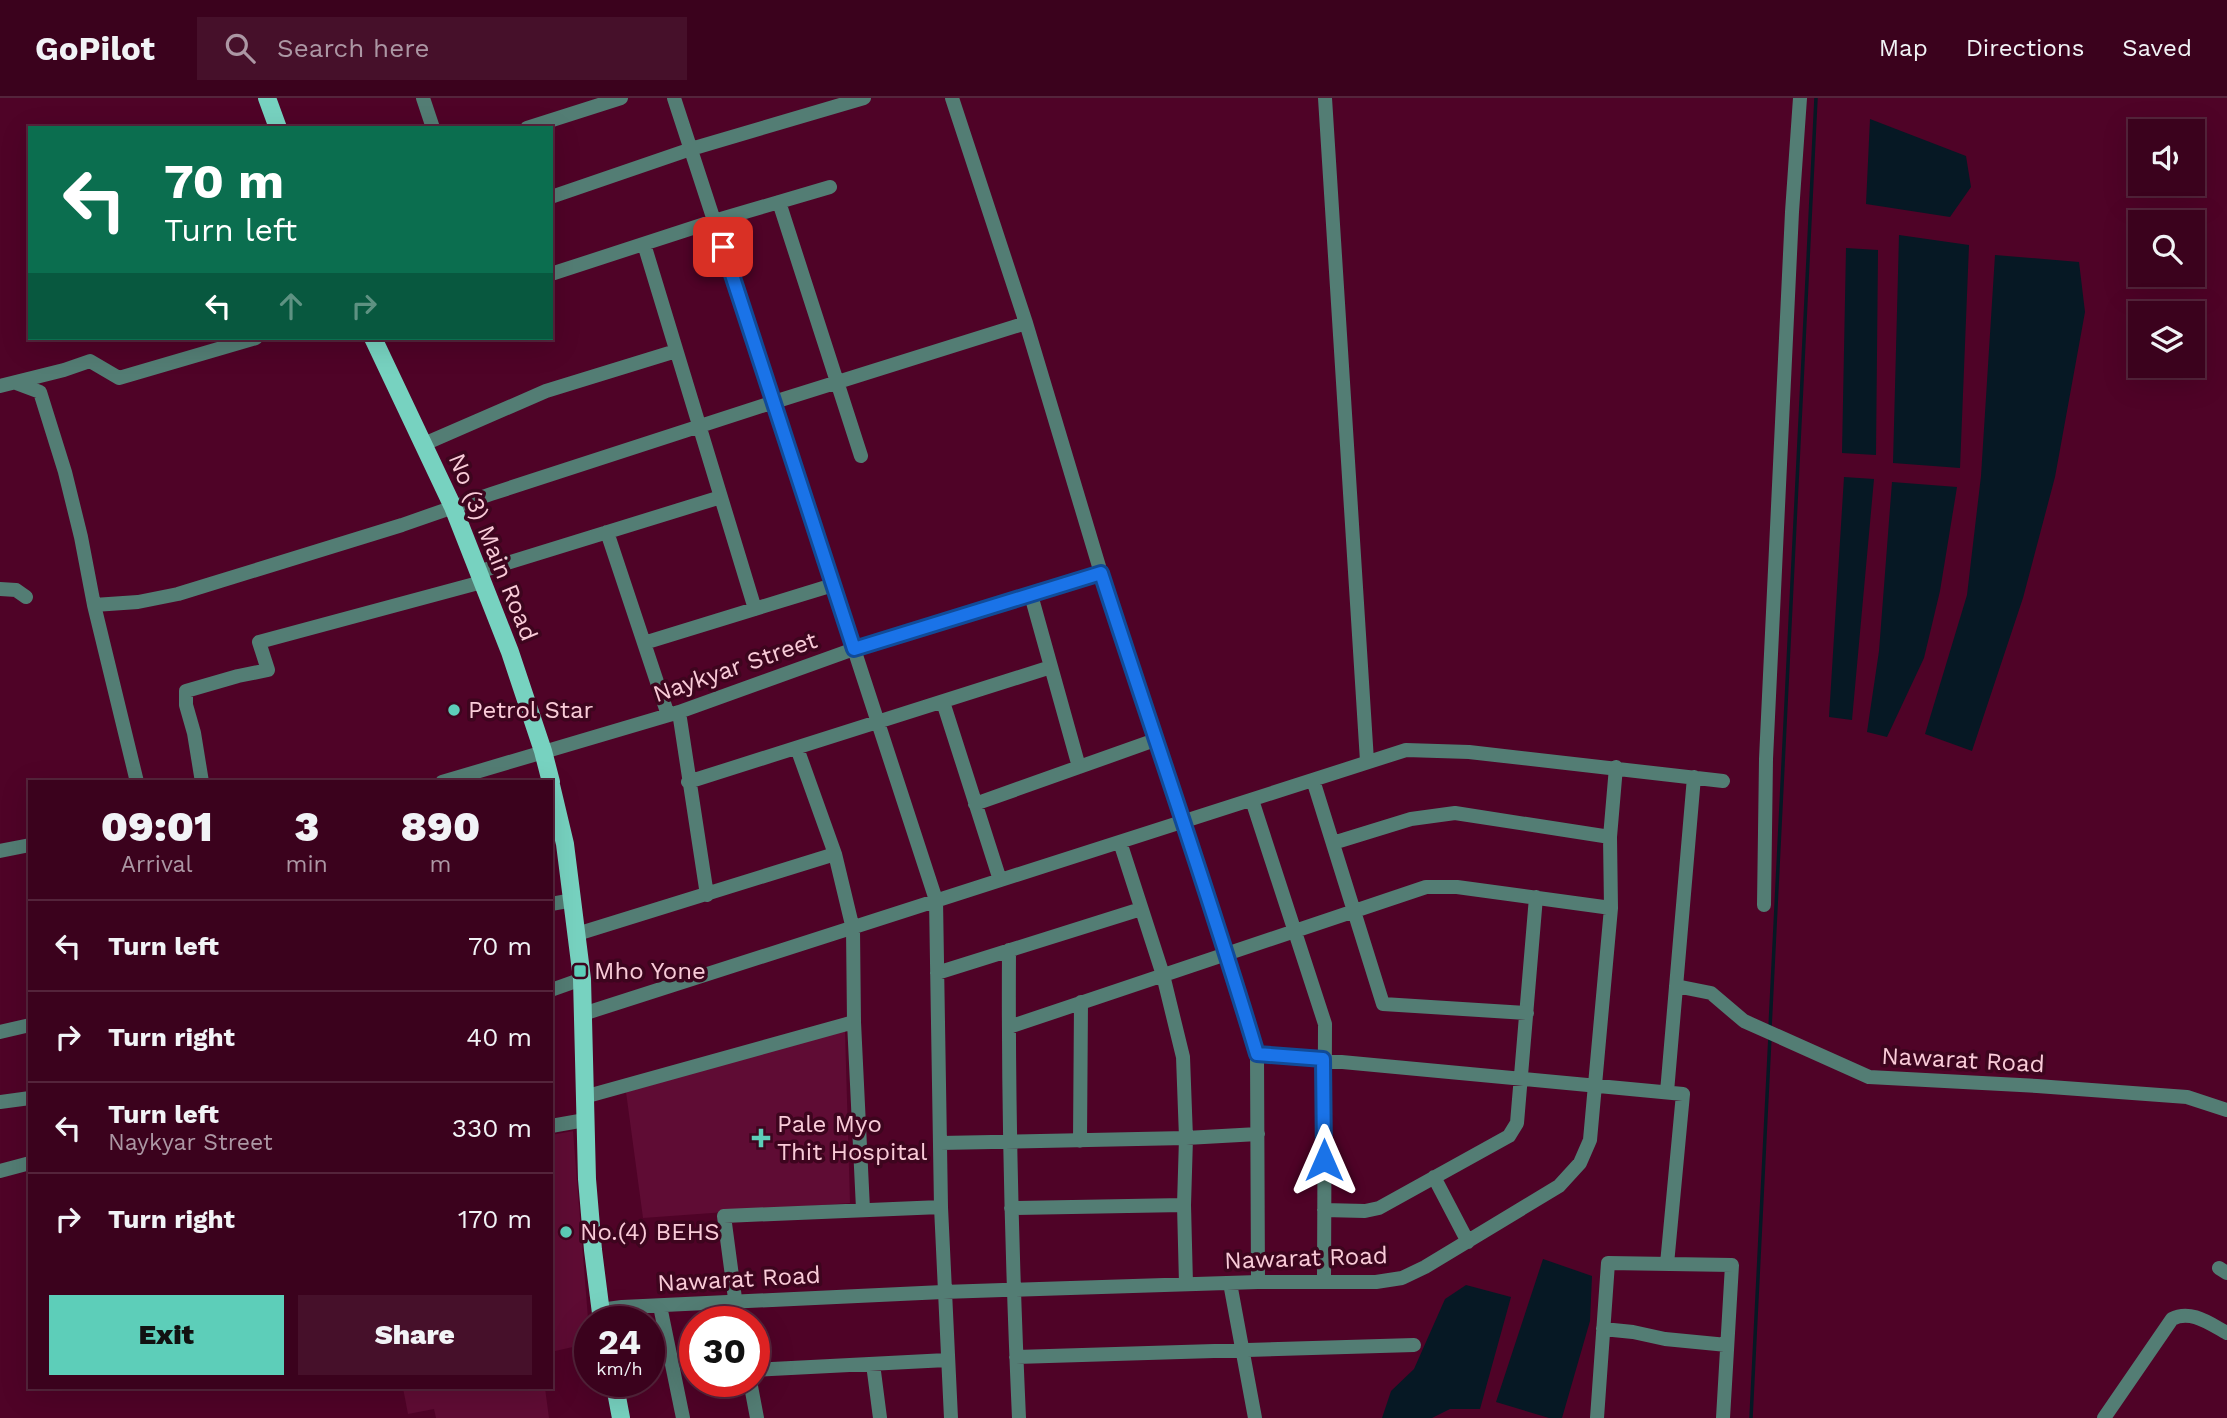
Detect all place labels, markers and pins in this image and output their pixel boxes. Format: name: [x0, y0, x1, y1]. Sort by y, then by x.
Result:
pin: [693, 217, 753, 277]
place label: Petrol Star: [468, 696, 593, 724]
marker: Petrol Star: [446, 702, 462, 718]
place label: Mho Yone: [594, 957, 706, 985]
marker: Mho Yone: [572, 963, 588, 979]
place label: Pale Myo Thit Hospital: [777, 1110, 928, 1166]
marker: Pale Myo Thit Hospital: [751, 1128, 771, 1148]
place label: No.(4) BEHS: [580, 1218, 720, 1246]
marker: No.(4) BEHS: [558, 1224, 574, 1240]

